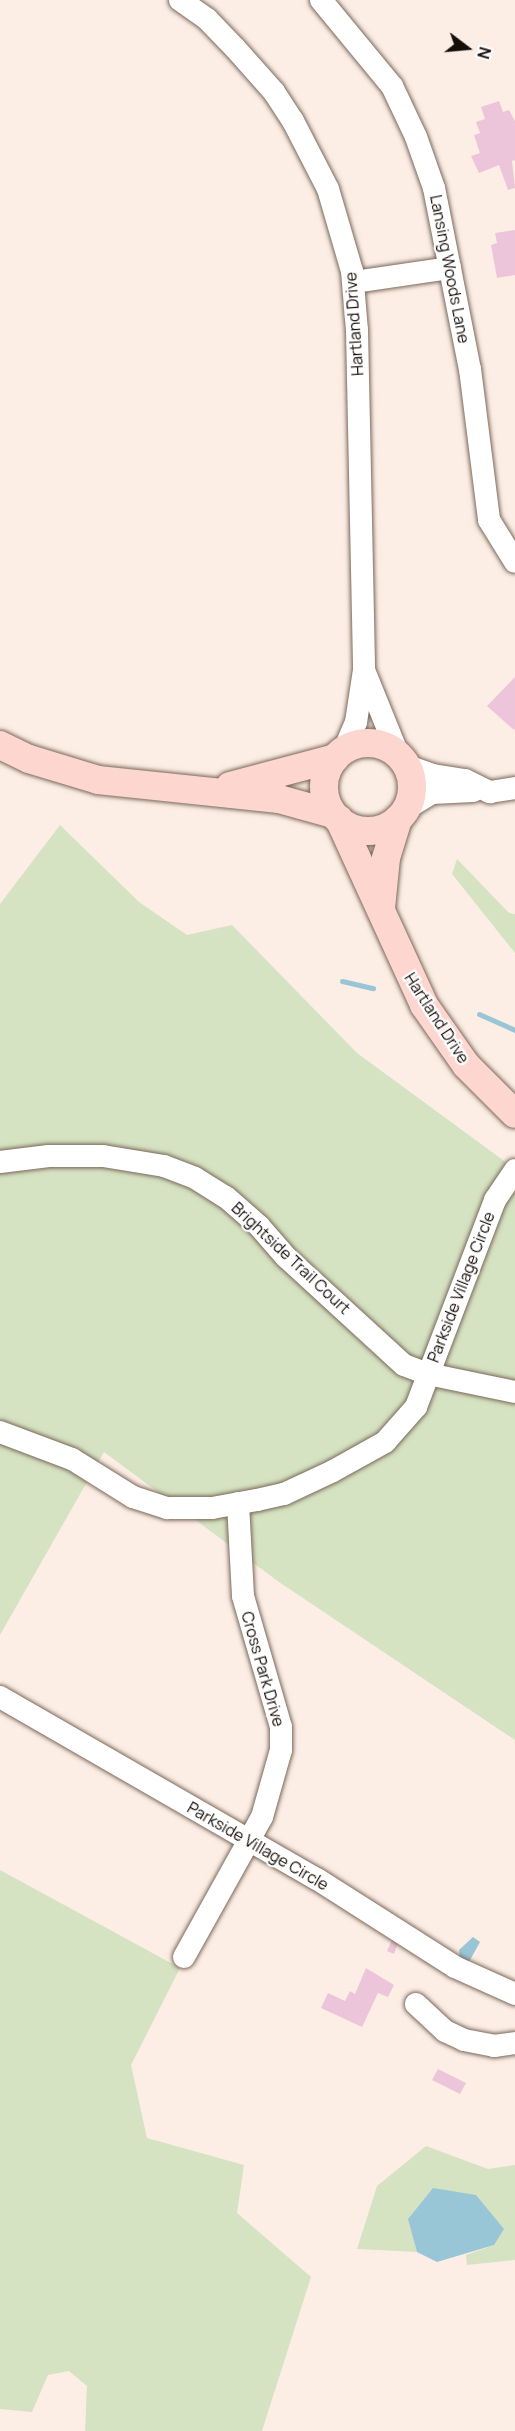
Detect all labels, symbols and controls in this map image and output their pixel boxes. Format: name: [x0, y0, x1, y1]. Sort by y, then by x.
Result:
north arrow: [437, 18, 497, 78]
text: N: [472, 44, 496, 62]
street label: Lansing Woods Lane: [426, 193, 474, 345]
street label: Hartland Drive: [341, 271, 367, 377]
street label: Hartland Drive: [401, 969, 473, 1067]
street label: Brightside Trail Court: [228, 1198, 354, 1318]
street label: Parkside Village Circle: [423, 1209, 499, 1365]
street label: Cross Park Drive: [237, 1609, 289, 1729]
street label: Parkside Village Circle: [184, 1798, 332, 1894]

